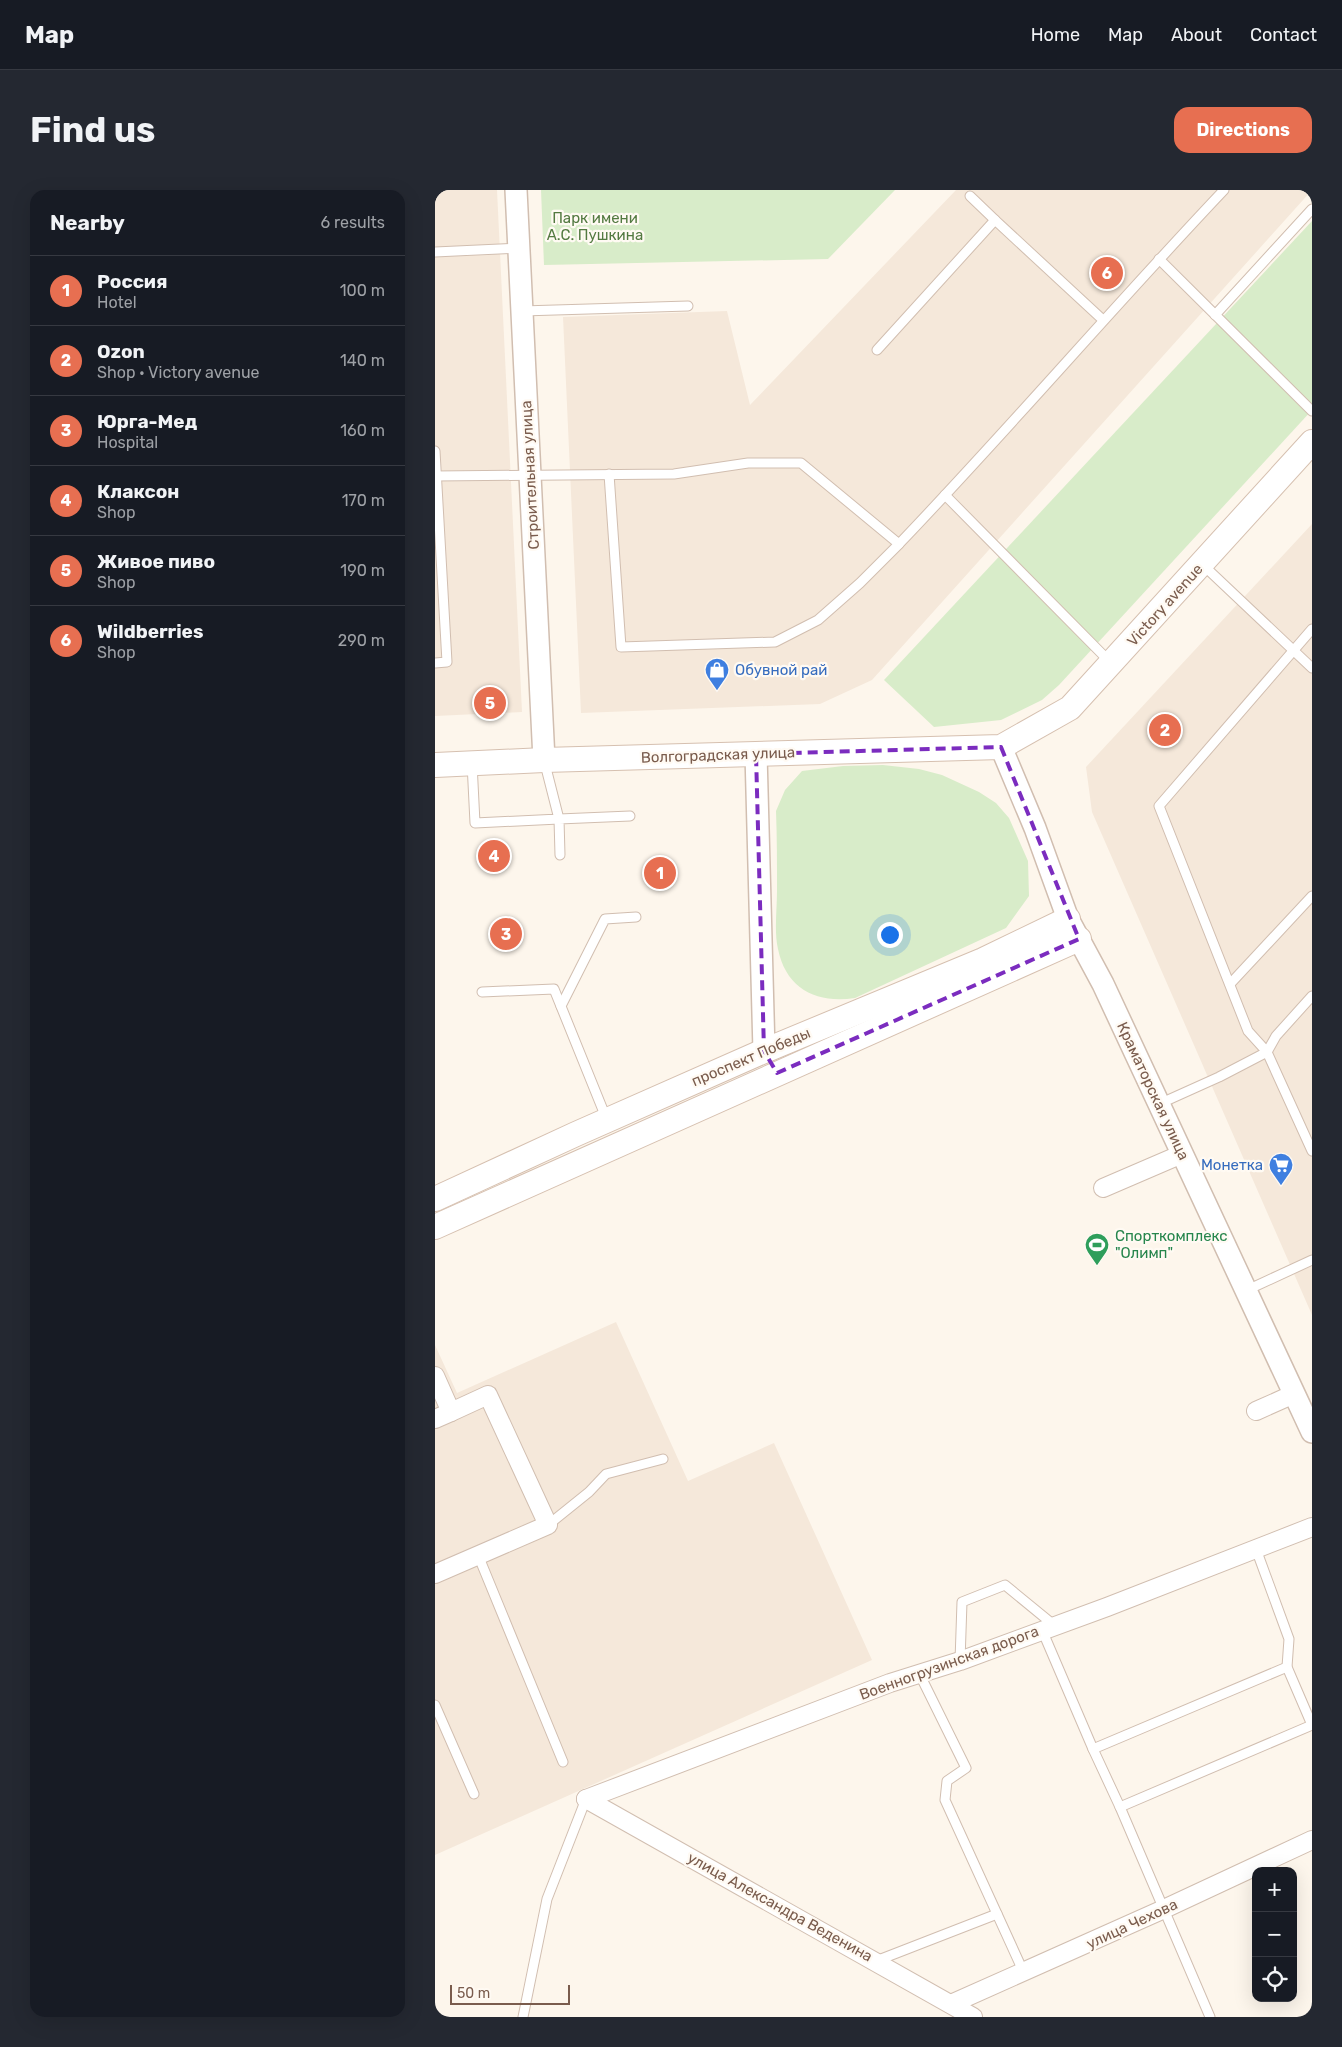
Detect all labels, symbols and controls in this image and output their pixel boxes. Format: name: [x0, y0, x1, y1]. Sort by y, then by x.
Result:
text: Map: [25, 21, 74, 49]
text: Home: [1031, 24, 1080, 46]
text: Map: [1108, 24, 1143, 46]
text: About: [1171, 24, 1222, 46]
text: Contact: [1250, 24, 1317, 46]
button: Directions: [1174, 107, 1312, 153]
text: Find us: [30, 109, 155, 151]
park label: Парк имени А.С. Пушкина: [547, 209, 643, 244]
text: Nearby: [50, 210, 125, 235]
text: 6 results: [320, 213, 385, 232]
pin: 6: [1091, 254, 1123, 292]
text: Россия: [97, 270, 167, 293]
text: 1: [62, 281, 70, 300]
text: 100 m: [340, 281, 385, 300]
text: Hotel: [97, 293, 137, 312]
text: Ozon: [97, 340, 145, 363]
text: 2: [61, 351, 71, 370]
text: 140 m: [340, 351, 385, 370]
text: Shop · Victory avenue: [97, 363, 260, 382]
street label: Строительная улица: [517, 400, 543, 550]
text: Юрга-Мед: [97, 410, 197, 433]
text: 3: [61, 421, 71, 440]
text: 160 m: [340, 421, 385, 440]
text: Hospital: [97, 433, 158, 452]
text: Клаксон: [97, 480, 179, 503]
text: 4: [61, 491, 71, 510]
text: 170 m: [342, 491, 385, 510]
text: Shop: [97, 503, 135, 522]
text: Живое пиво: [97, 550, 215, 573]
street label: Victory avenue: [1123, 560, 1207, 650]
text: 5: [61, 561, 71, 580]
text: 190 m: [340, 561, 385, 580]
text: Shop: [97, 573, 135, 592]
text: Wildberries: [97, 620, 203, 643]
text: 6: [61, 631, 71, 650]
text: 290 m: [338, 631, 385, 650]
text: Shop: [97, 643, 135, 662]
shop icon: Обувной рай: [704, 657, 730, 691]
place label: Обувной рай: [735, 661, 827, 679]
pin: 5: [474, 684, 506, 722]
pin: 2: [1149, 711, 1181, 749]
street label: Волгоградская улица: [641, 743, 795, 767]
pin: 4: [478, 837, 510, 875]
pin: 1: [644, 854, 676, 892]
pin: 3: [490, 915, 522, 953]
your location: [877, 922, 903, 948]
street label: Краматорская улица: [1113, 1019, 1193, 1163]
street label: проспект Победы: [689, 1024, 813, 1090]
supermarket icon: Монетка: [1268, 1152, 1294, 1186]
place label: Монетка: [1201, 1156, 1263, 1174]
place label: Спорткомплекс "Олимп": [1115, 1227, 1228, 1262]
sports icon: Спорткомплекс "Олимп": [1084, 1232, 1110, 1266]
street label: Военногрузинская дорога: [857, 1622, 1041, 1704]
street label: улица Александра Веденина: [684, 1849, 876, 1965]
map controls: [1252, 1867, 1297, 2002]
button: +: [1252, 1867, 1297, 1912]
street label: улица Чехова: [1084, 1895, 1180, 1953]
button: −: [1252, 1912, 1297, 1957]
button: locate: [1252, 1957, 1297, 2002]
scale bar: [450, 1982, 570, 2005]
text: 50 m: [457, 1985, 490, 2002]

